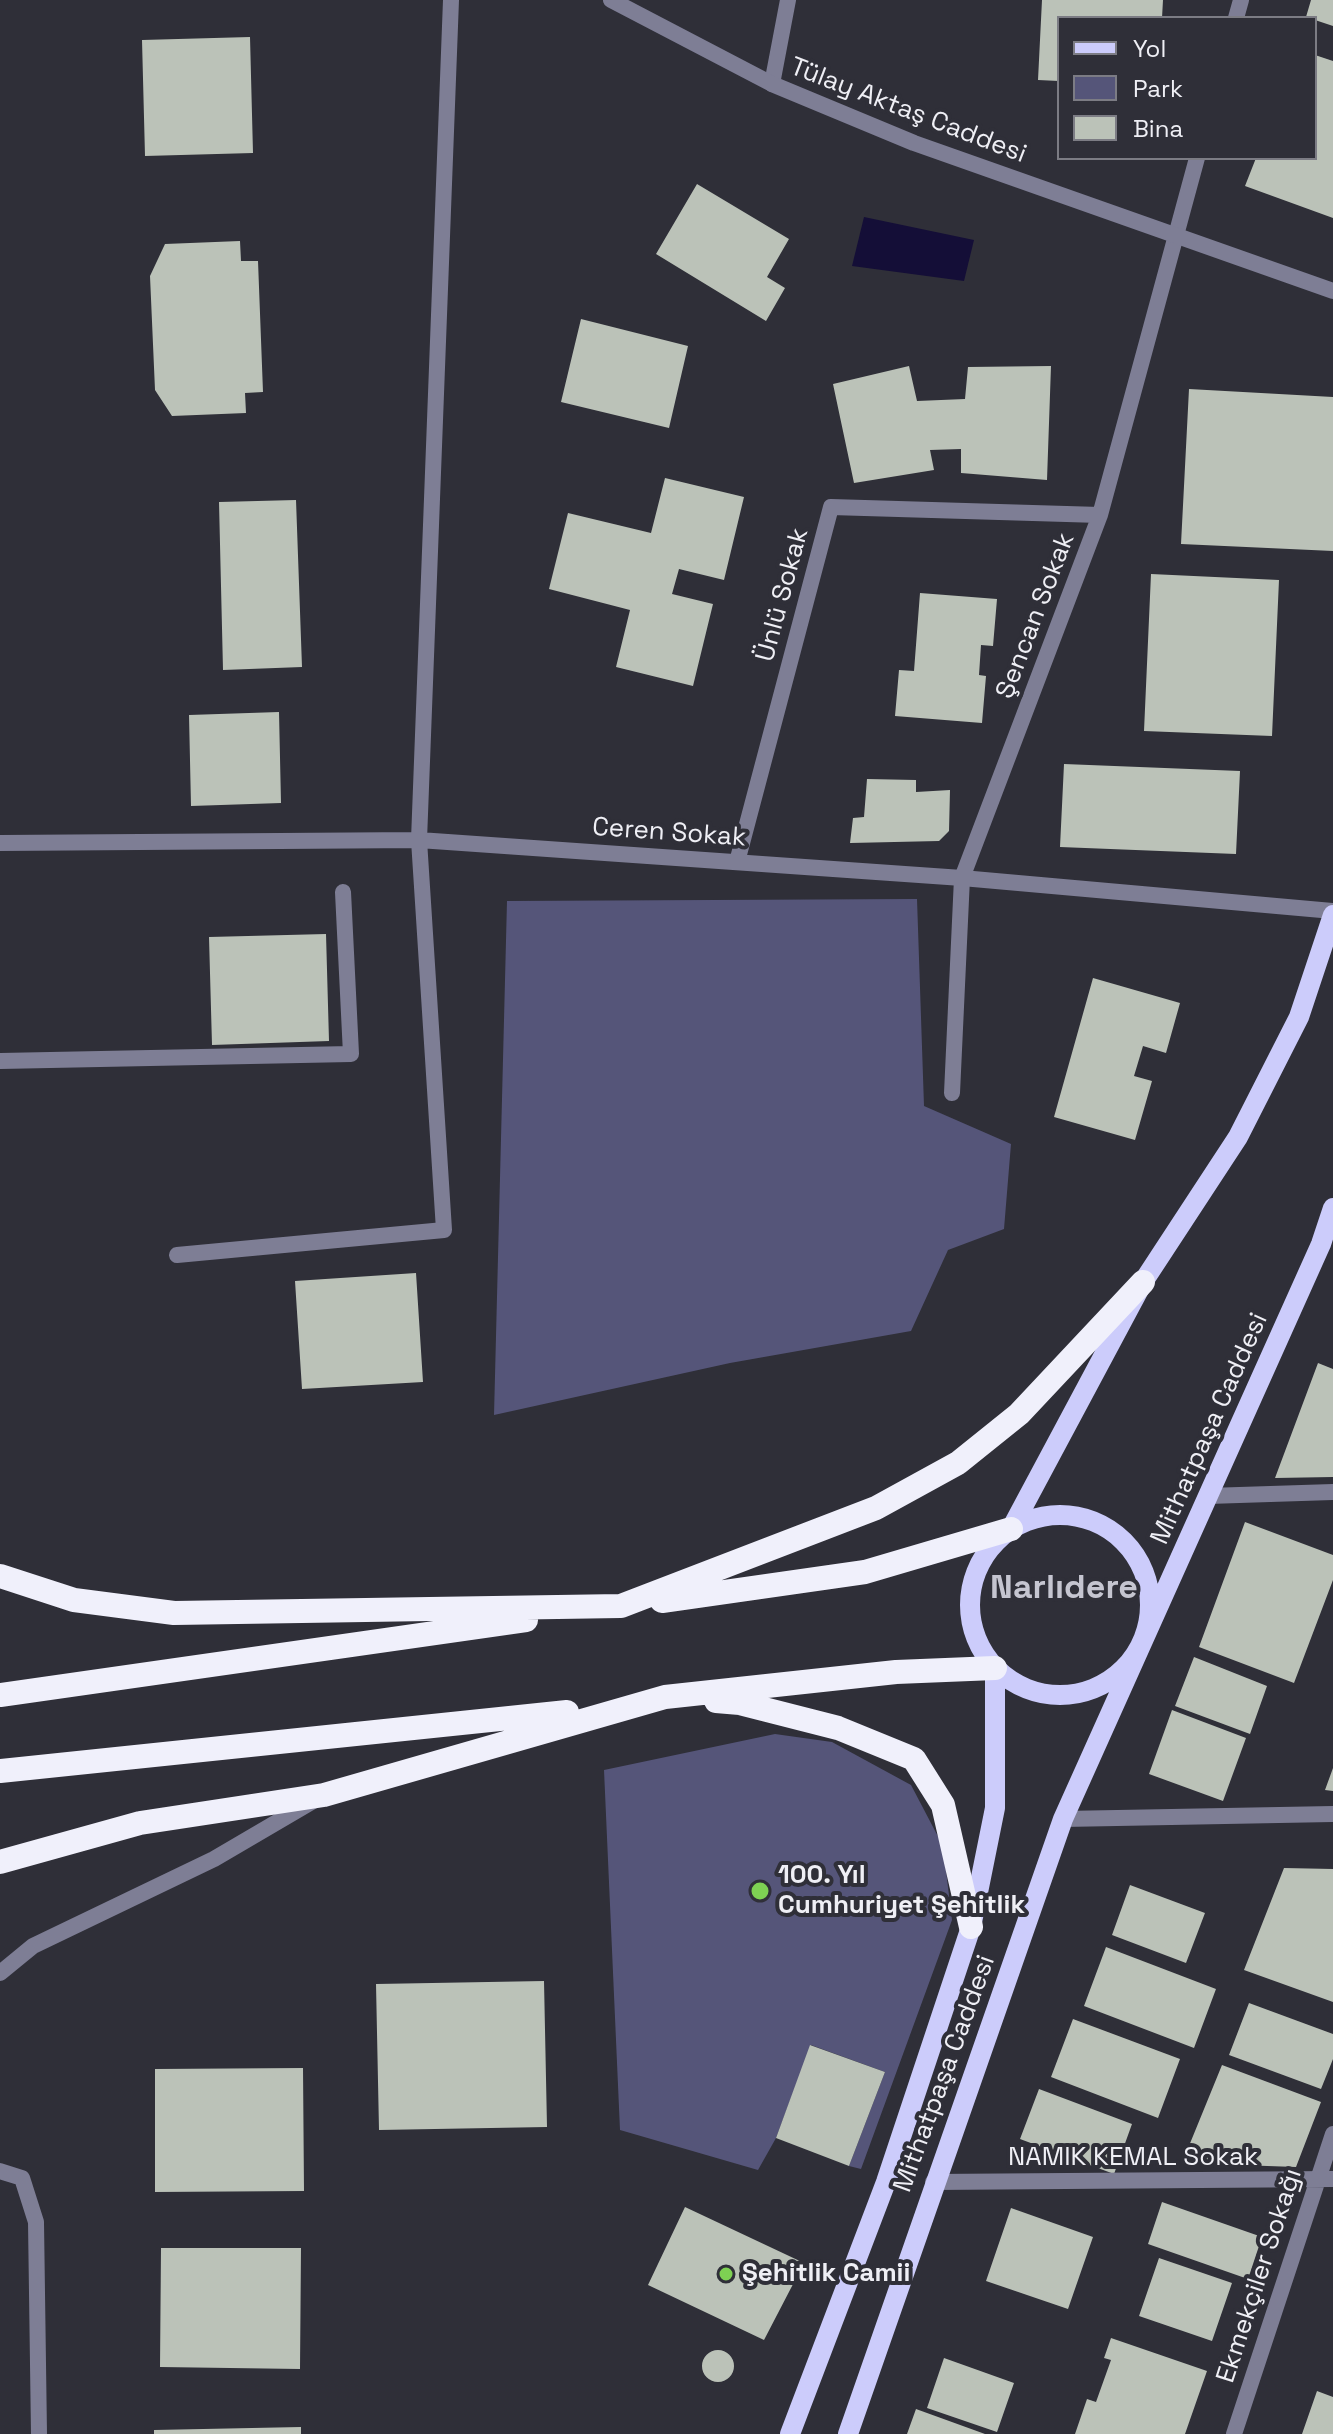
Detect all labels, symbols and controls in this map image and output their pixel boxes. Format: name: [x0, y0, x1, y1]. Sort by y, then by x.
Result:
legend: [1057, 16, 1317, 160]
text: Yol: [1133, 33, 1166, 64]
street label: Tülay Aktaş Caddesi: [785, 52, 1031, 170]
text: Park: [1133, 73, 1183, 104]
text: Bina: [1133, 113, 1183, 144]
street label: Ünlü Sokak: [750, 525, 816, 665]
street label: Şencan Sokak: [990, 529, 1082, 703]
street label: Ceren Sokak: [591, 812, 747, 854]
street label: Mithatpaşa Caddesi: [1145, 1309, 1275, 1549]
district label: Narlıdere: [990, 1569, 1138, 1609]
place label: 100. Yıl Cumhuriyet Şehitlik: [778, 1860, 1025, 1922]
marker: 100. Yıl Cumhuriyet Şehitlik: [749, 1880, 771, 1902]
street label: Mithatpaşa Caddesi: [888, 1951, 1002, 2197]
street label: NAMIK KEMAL Sokak: [1008, 2142, 1258, 2174]
street label: Ekmekçiler Sokağı: [1211, 2165, 1309, 2387]
place label: Şehitlik Camii: [742, 2258, 910, 2290]
marker: Şehitlik Camii: [717, 2265, 735, 2283]

